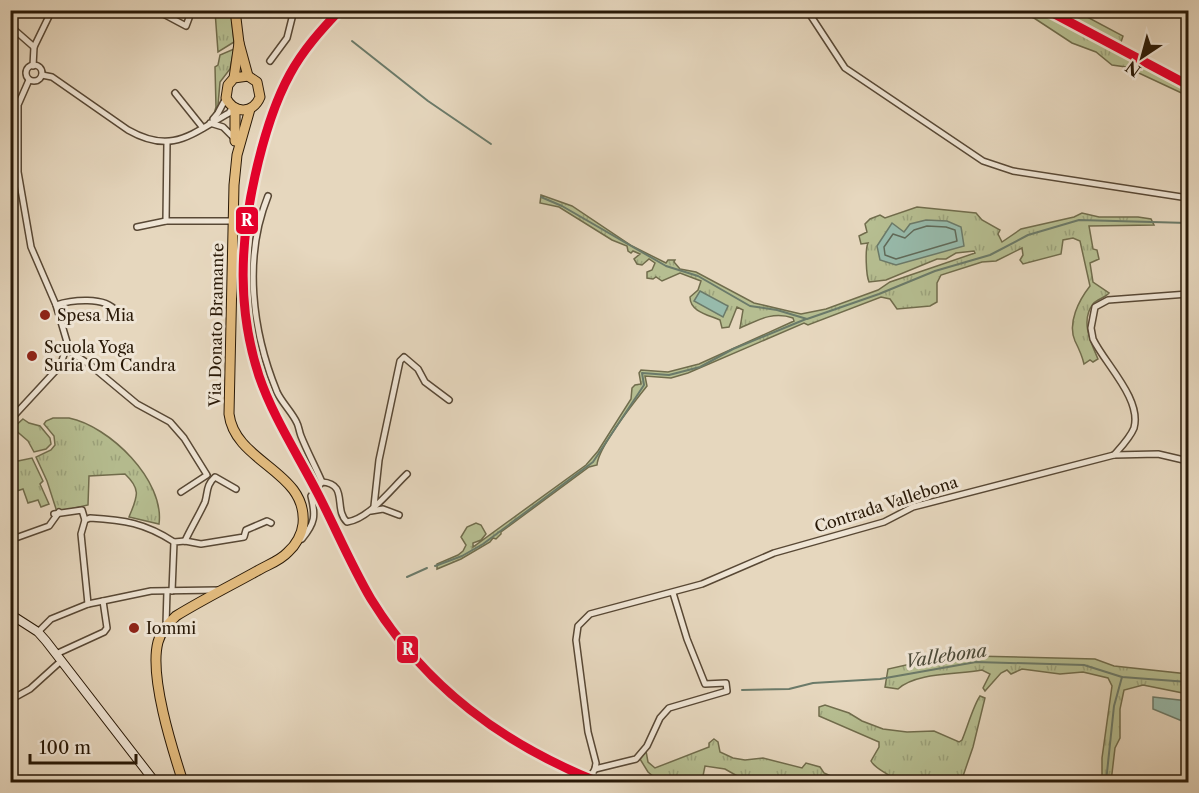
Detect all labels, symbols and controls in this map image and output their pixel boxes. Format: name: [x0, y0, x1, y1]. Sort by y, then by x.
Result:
north arrow: [1112, 27, 1172, 87]
text: N: [1122, 57, 1145, 81]
line badge: R: [235, 206, 259, 235]
text: R: [241, 210, 254, 230]
street label: Via Donato Bramante: [205, 243, 227, 408]
place label: Spesa Mia: [57, 305, 135, 325]
marker: Spesa Mia: [38, 308, 52, 322]
place label: Scuola Yoga Suria Om Candra: [44, 337, 176, 375]
marker: Scuola Yoga Suria Om Candra: [25, 349, 39, 363]
street label: Contrada Vallebona: [812, 471, 961, 537]
place label: Iommi: [146, 618, 196, 638]
marker: Iommi: [127, 621, 141, 635]
line badge: R: [396, 635, 419, 664]
text: R: [402, 639, 415, 659]
water label: Vallebona: [904, 639, 989, 673]
scale bar: [30, 727, 136, 765]
text: 100 m: [39, 737, 91, 759]

